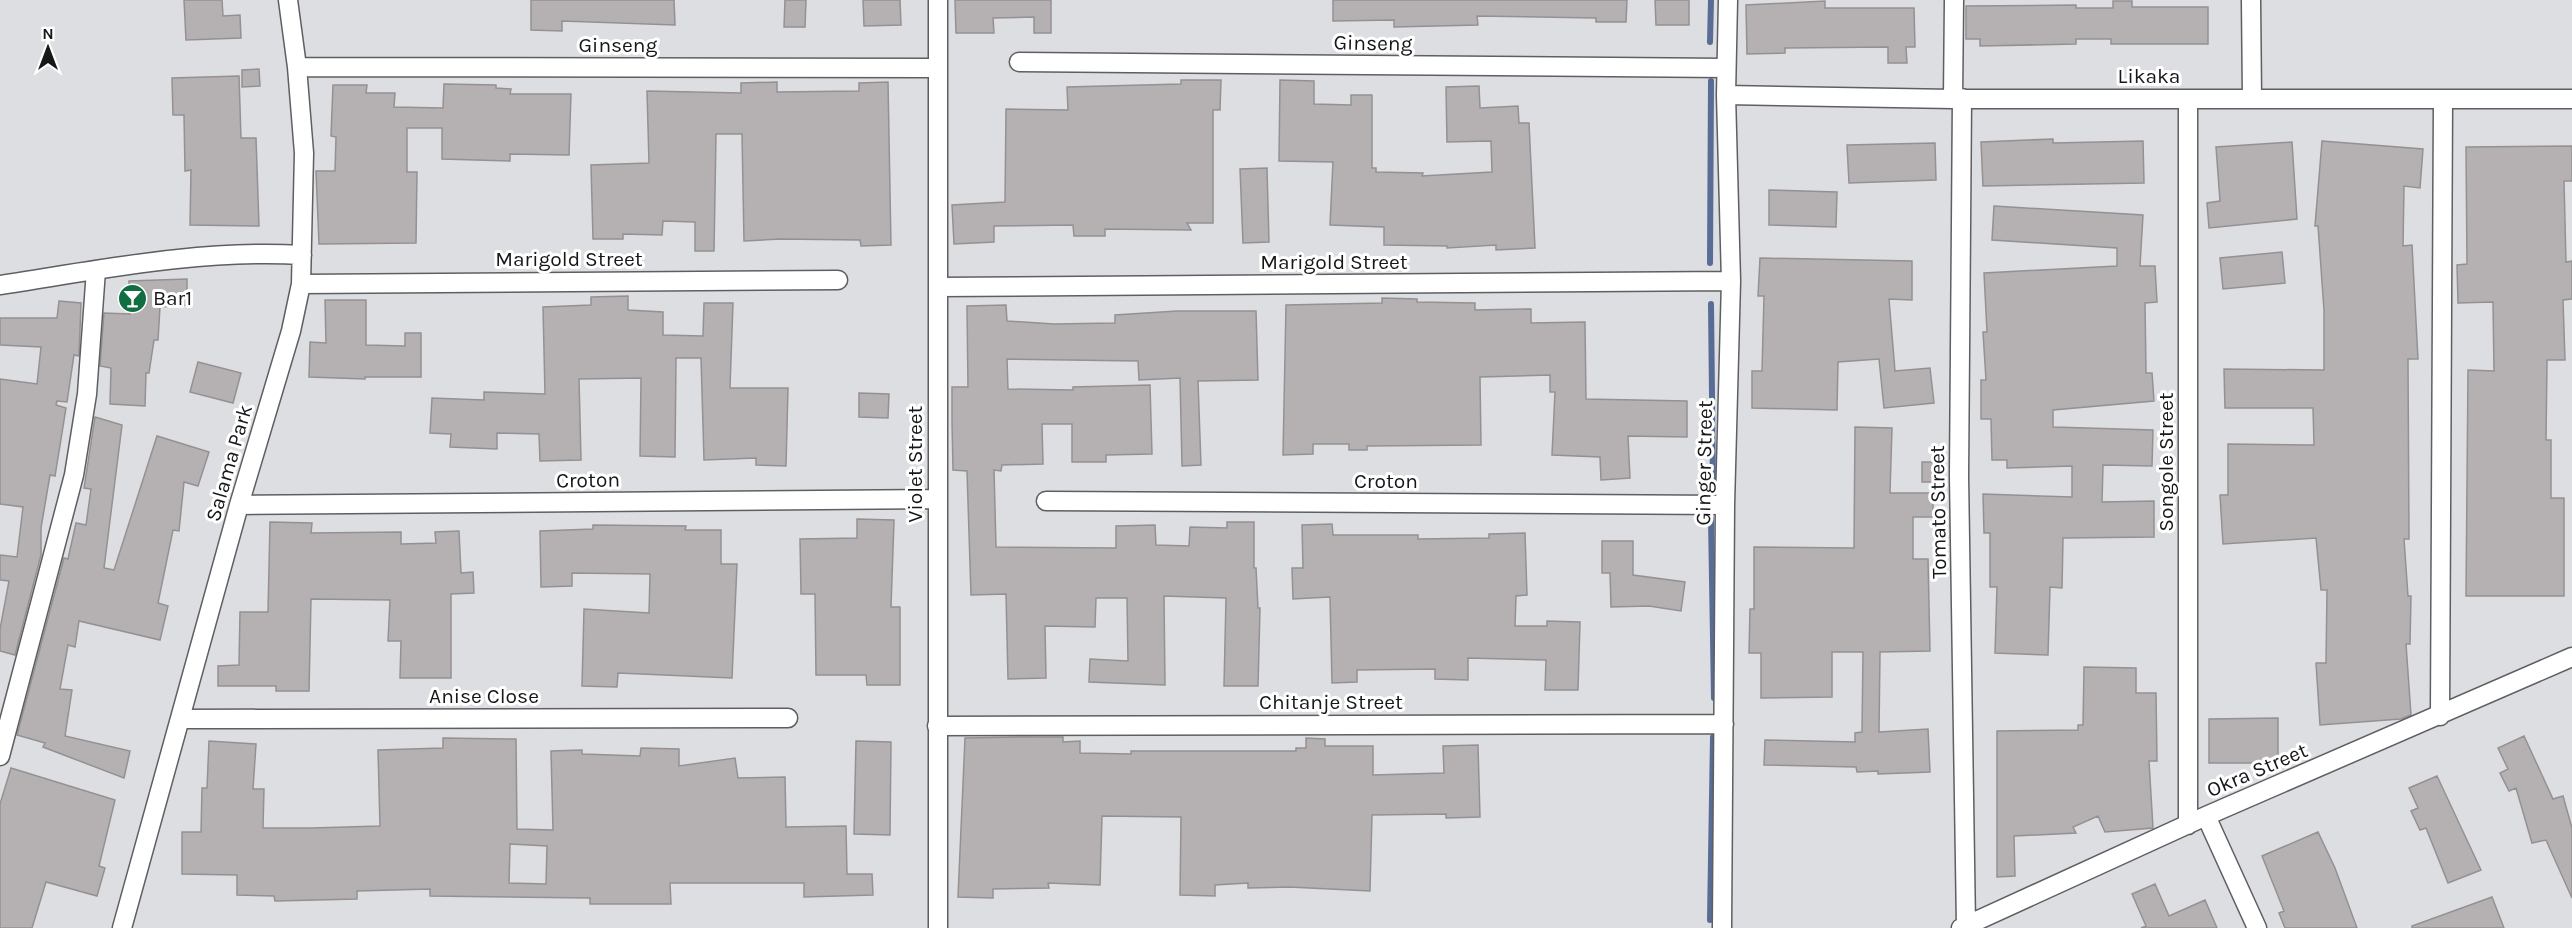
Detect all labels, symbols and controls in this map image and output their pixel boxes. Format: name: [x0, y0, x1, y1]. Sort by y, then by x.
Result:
north arrow: [18, 18, 78, 78]
text: N: [42, 24, 54, 43]
street label: Ginseng: [1333, 30, 1413, 56]
street label: Ginseng: [579, 33, 658, 57]
street label: Likaka: [2118, 64, 2180, 88]
street label: Marigold Street: [495, 247, 643, 271]
street label: Marigold Street: [1260, 250, 1408, 274]
bar icon: Bar1: [116, 282, 148, 314]
place label: Bar1: [153, 286, 192, 310]
street label: Songole Street: [2154, 392, 2178, 532]
street label: Ginger Street: [1691, 400, 1717, 526]
street label: Salama Park: [201, 402, 257, 524]
street label: Violet Street: [903, 406, 927, 522]
street label: Tomato Street: [1925, 445, 1951, 579]
street label: Croton: [556, 467, 620, 493]
street label: Croton: [1354, 469, 1418, 493]
street label: Anise Close: [429, 684, 539, 708]
street label: Chitanje Street: [1259, 690, 1403, 714]
street label: Okra Street: [2203, 738, 2311, 802]

